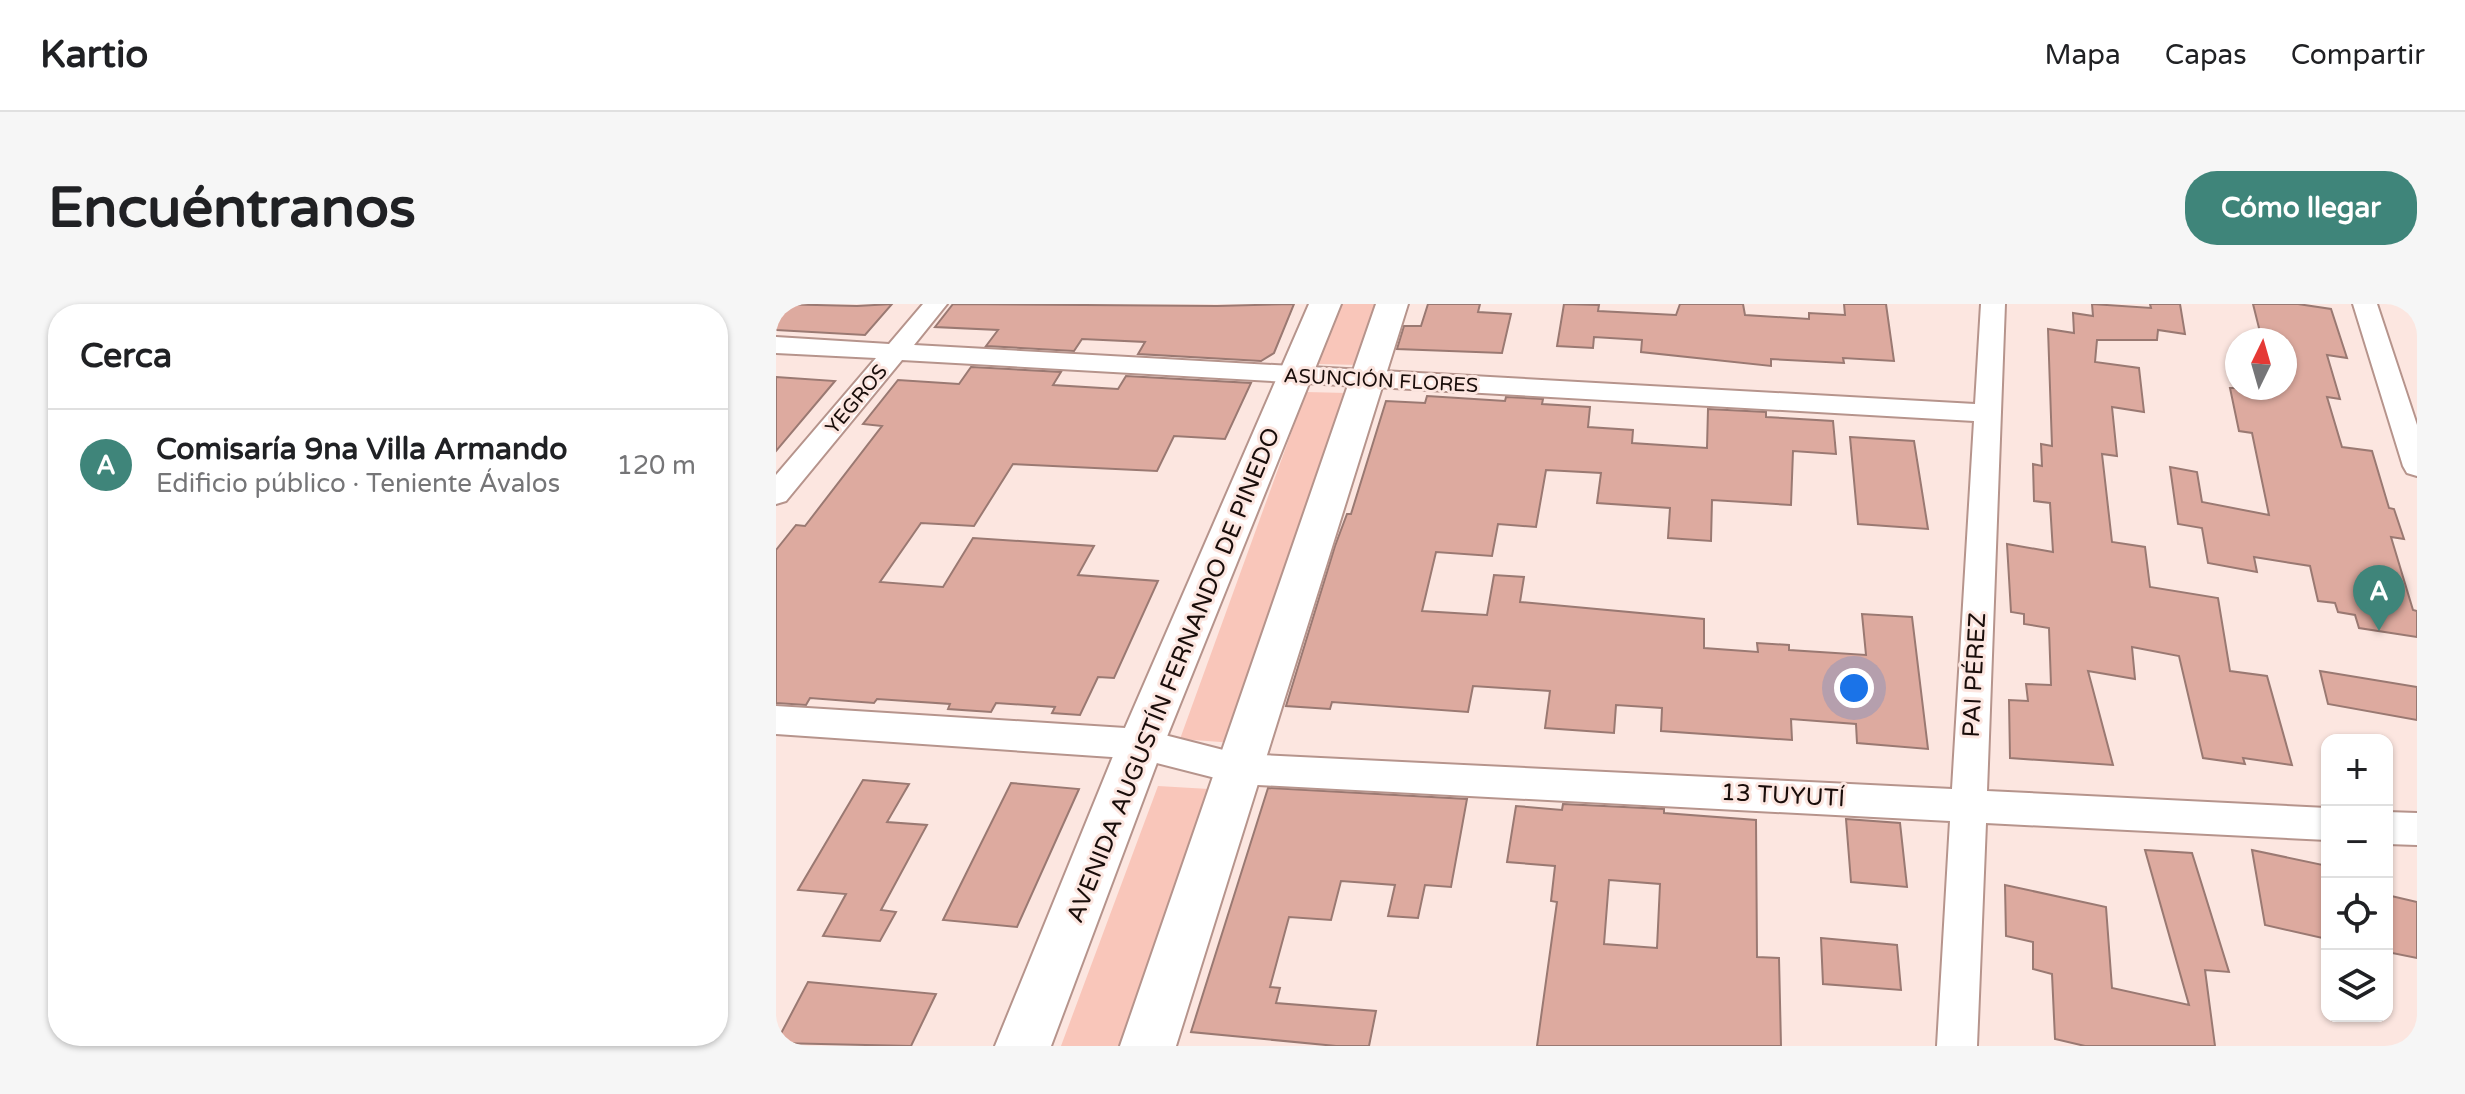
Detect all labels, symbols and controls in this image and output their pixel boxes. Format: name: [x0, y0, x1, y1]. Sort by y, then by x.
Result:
text: Kartio: [40, 32, 148, 78]
text: Mapa: [2044, 38, 2121, 72]
text: Capas: [2165, 38, 2247, 72]
text: Compartir: [2291, 38, 2425, 72]
button: Cómo llegar: [2185, 171, 2417, 245]
text: Encuéntranos: [48, 175, 416, 242]
north arrow: [2225, 328, 2297, 400]
text: Cerca: [80, 336, 172, 377]
street label: YEGROS: [821, 360, 893, 439]
street label: ASUNCIÓN FLORES: [1283, 363, 1479, 398]
street label: AVENIDA AUGUSTÍN FERNANDO DE PINEDO: [1060, 423, 1286, 927]
text: Comisaría 9na Villa Armando: [156, 431, 567, 468]
text: A: [96, 450, 116, 481]
text: 120 m: [616, 450, 696, 481]
text: Edificio público · Teniente Ávalos: [156, 468, 560, 499]
pin: A: [2353, 565, 2405, 631]
street label: PAI PÉREZ: [1956, 612, 1992, 738]
your location: [1834, 668, 1874, 708]
map controls: [2321, 734, 2393, 1022]
button: +: [2321, 734, 2393, 806]
street label: 13 TUYUTÍ: [1720, 777, 1846, 813]
button: −: [2321, 806, 2393, 878]
button: locate: [2321, 878, 2393, 950]
button: layers: [2321, 950, 2393, 1022]

